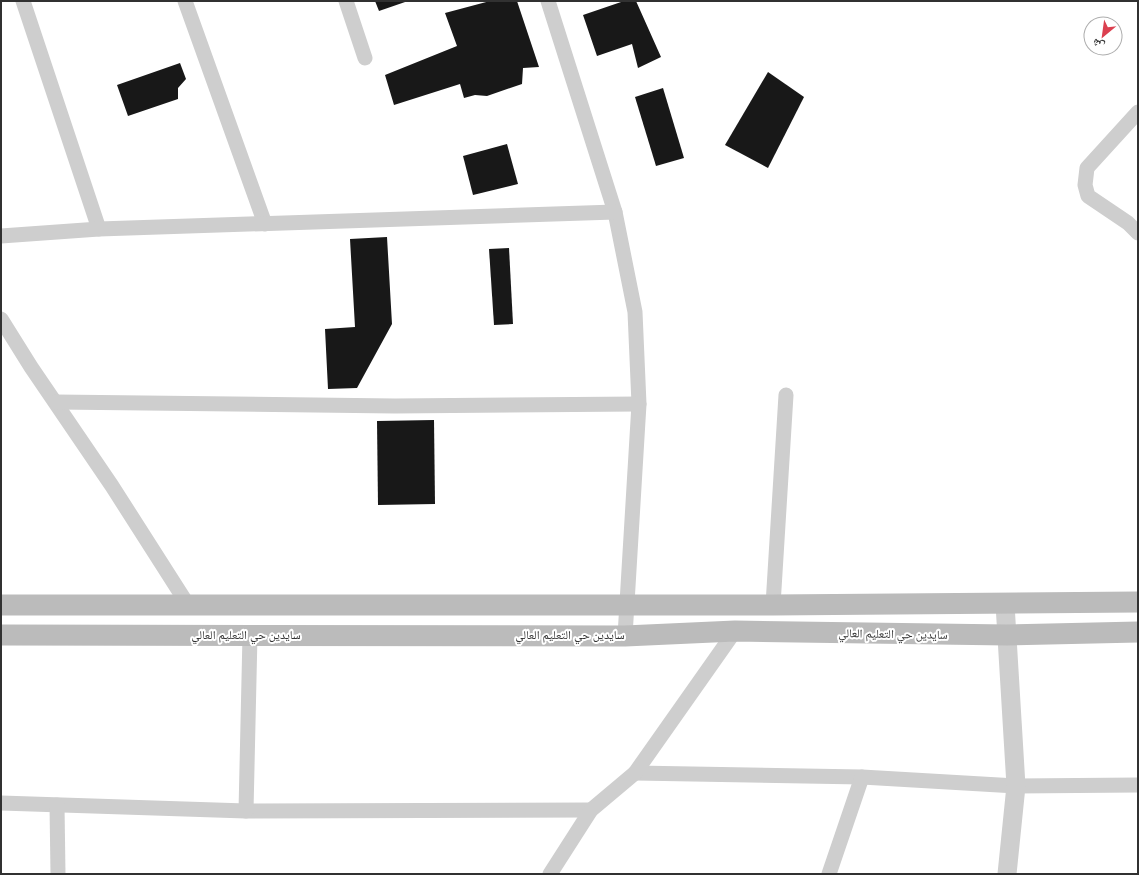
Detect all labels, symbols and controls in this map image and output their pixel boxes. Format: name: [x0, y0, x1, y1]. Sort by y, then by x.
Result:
north arrow: [1083, 16, 1123, 56]
text: ش: [1090, 35, 1107, 53]
street label: سايدين حي التعليم العالي: [838, 626, 948, 645]
street label: سايدين حي التعليم العالي: [191, 628, 301, 645]
street label: سايدين حي التعليم العالي: [515, 628, 625, 645]

